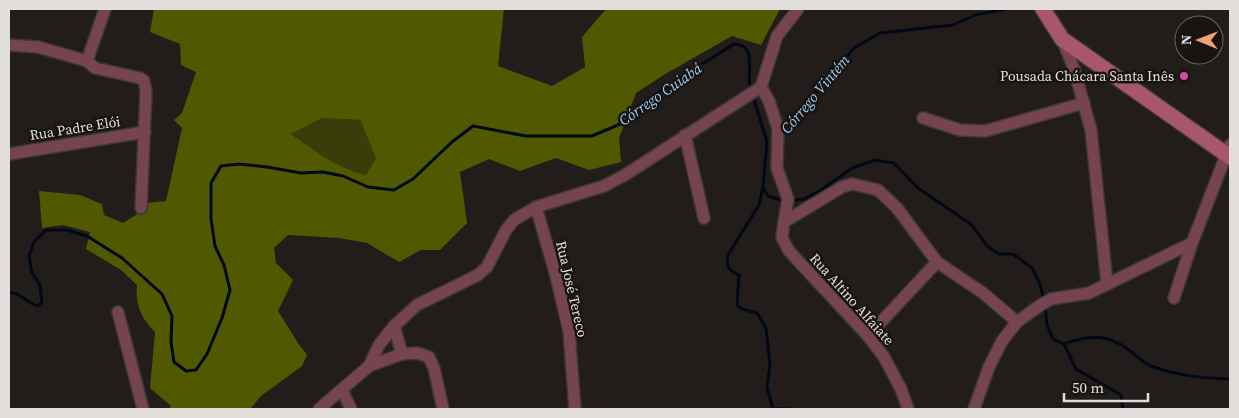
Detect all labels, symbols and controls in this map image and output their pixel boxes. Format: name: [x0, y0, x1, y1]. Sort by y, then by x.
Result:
north arrow: [1174, 15, 1224, 65]
text: N: [1176, 34, 1196, 45]
water label: Córrego Vintém: [776, 49, 855, 138]
water label: Córrego Cuiabá: [614, 58, 706, 130]
place label: Pousada Chácara Santa Inês: [1000, 66, 1174, 86]
marker: Pousada Chácara Santa Inês: [1178, 70, 1190, 82]
street label: Rua Padre Elói: [28, 111, 122, 145]
street label: Rua José Tereco: [551, 239, 593, 339]
street label: Rua Altino Alfaiate: [805, 249, 899, 349]
scale bar: [1064, 370, 1148, 402]
text: 50 m: [1072, 377, 1104, 398]

